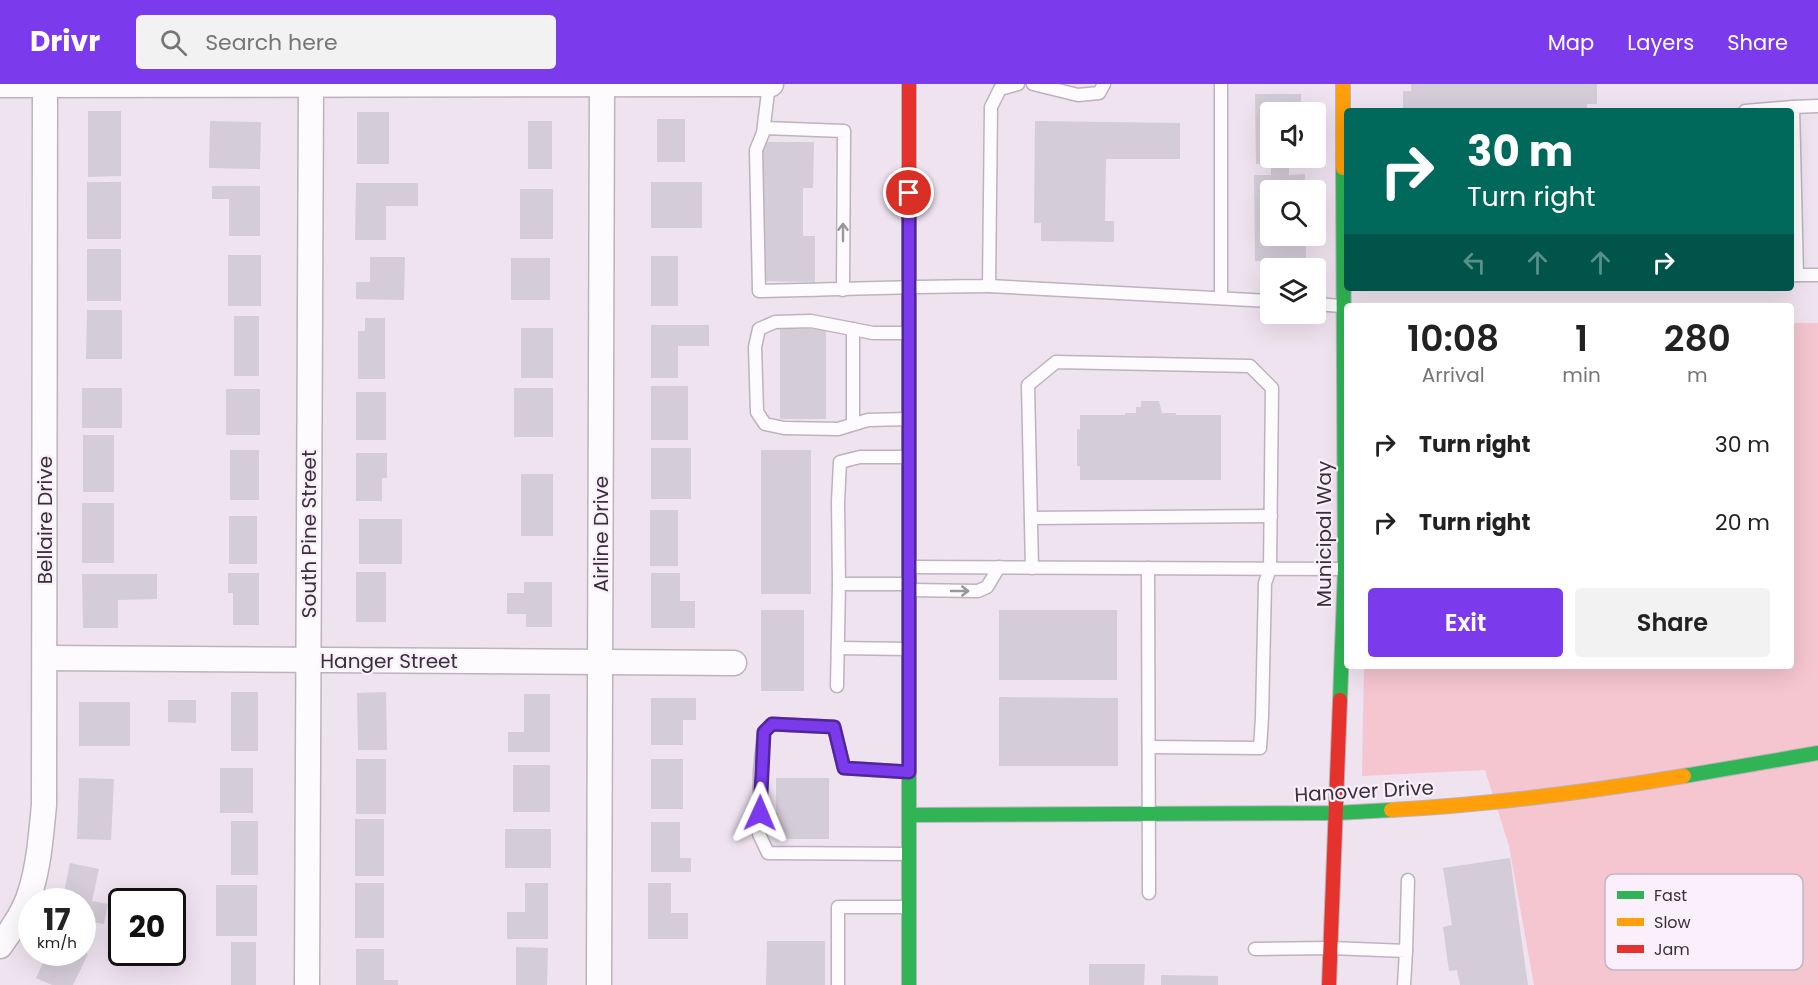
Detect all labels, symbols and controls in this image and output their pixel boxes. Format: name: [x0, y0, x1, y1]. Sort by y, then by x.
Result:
search box: [136, 15, 556, 69]
text: Drivr: [30, 22, 100, 61]
icon: search: [157, 26, 190, 59]
text: Search here: [205, 27, 338, 58]
text: Map: [1548, 28, 1594, 57]
text: Layers: [1627, 28, 1694, 57]
text: Share: [1727, 28, 1788, 57]
map controls: [1260, 102, 1326, 324]
button: sound: [1260, 102, 1326, 168]
text: 30 m: [1467, 122, 1573, 181]
icon: right: [1368, 132, 1446, 210]
pin: [883, 167, 934, 218]
icon: arrive: [892, 176, 925, 209]
text: Turn right: [1467, 178, 1596, 215]
button: search: [1260, 180, 1326, 246]
one-way arrow: [837, 222, 849, 242]
icon: left: [1458, 246, 1491, 279]
icon: ahead: [1521, 246, 1554, 279]
icon: ahead: [1584, 246, 1617, 279]
icon: right: [1647, 246, 1680, 279]
button: layers: [1260, 258, 1326, 324]
text: 10:08: [1407, 313, 1499, 364]
text: 1: [1575, 313, 1588, 364]
text: 280: [1664, 313, 1731, 364]
text: Arrival: [1422, 361, 1485, 389]
text: min: [1562, 361, 1601, 389]
text: m: [1687, 361, 1708, 389]
icon: right: [1368, 428, 1401, 461]
text: Turn right: [1419, 429, 1530, 460]
text: 30 m: [1715, 429, 1770, 460]
street label: South Pine Street: [295, 450, 323, 618]
street label: Bellaire Drive: [31, 456, 59, 584]
street label: Municipal Way: [1310, 461, 1338, 607]
street label: Airline Drive: [587, 476, 615, 592]
icon: right: [1368, 506, 1401, 539]
text: Turn right: [1419, 507, 1530, 538]
text: 20 m: [1715, 507, 1770, 538]
one-way arrow: [949, 585, 969, 597]
button: Exit: [1368, 588, 1563, 657]
button: Share: [1575, 588, 1770, 657]
street label: Hanger Street: [320, 647, 458, 675]
street label: Hanover Drive: [1294, 773, 1434, 809]
position arrow: [728, 781, 792, 845]
legend: [1605, 874, 1803, 970]
text: Fast: [1654, 884, 1687, 907]
speed limit sign: 20: [108, 888, 186, 966]
text: 17: [43, 898, 71, 941]
text: Slow: [1654, 911, 1691, 934]
text: km/h: [37, 932, 77, 953]
text: Jam: [1654, 938, 1690, 961]

